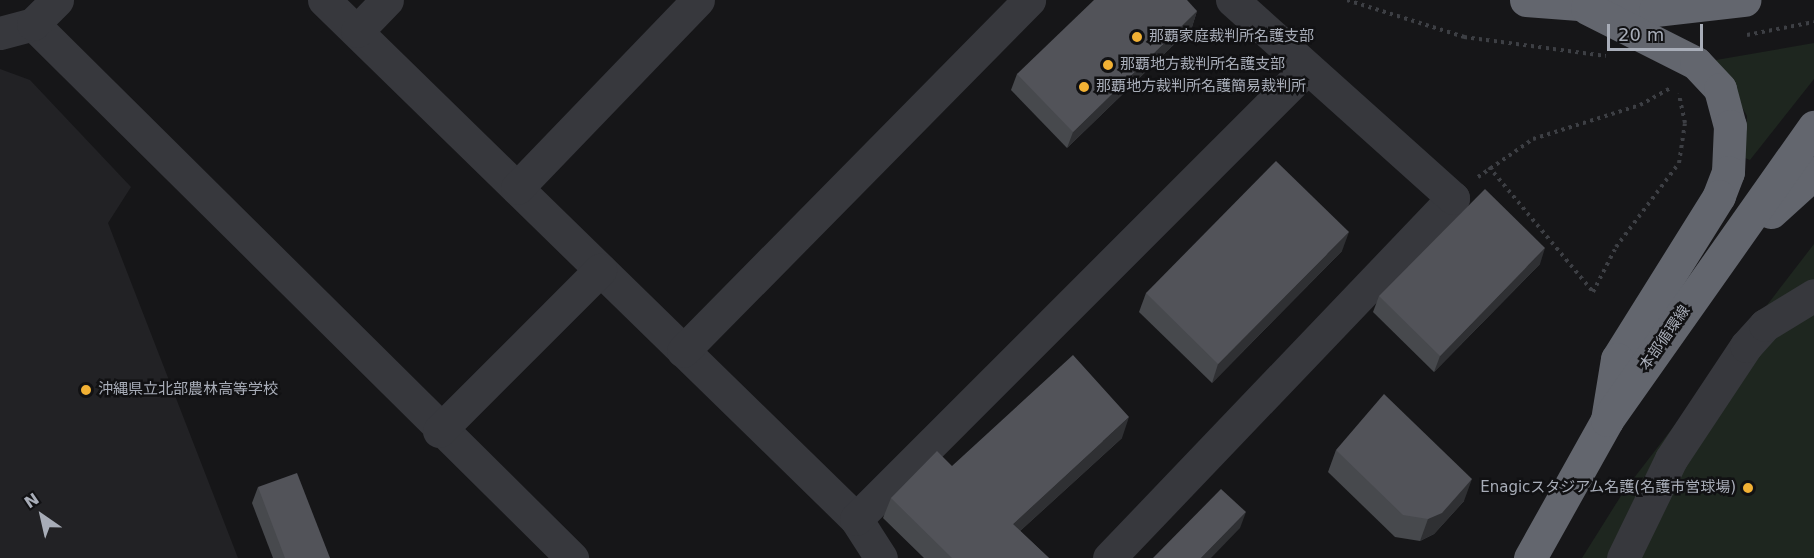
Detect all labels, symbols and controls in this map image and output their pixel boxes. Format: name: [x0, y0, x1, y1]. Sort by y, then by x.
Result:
scale bar: [1610, 12, 1706, 50]
text: 20 m: [1618, 24, 1664, 45]
place label: 那覇家庭裁判所名護支部: [1149, 28, 1314, 46]
marker: 那覇家庭裁判所名護支部: [1130, 30, 1144, 44]
place label: 那覇地方裁判所名護支部: [1120, 56, 1285, 74]
marker: 那覇地方裁判所名護支部: [1101, 58, 1115, 72]
place label: 那覇地方裁判所名護簡易裁判所: [1096, 78, 1306, 96]
marker: 那覇地方裁判所名護簡易裁判所: [1077, 80, 1091, 94]
street label: 本部循環線: [1636, 302, 1694, 374]
place label: 沖縄県立北部農林高等学校: [98, 381, 278, 399]
marker: 沖縄県立北部農林高等学校: [79, 383, 93, 397]
place label: Enagicスタジアム名護(名護市営球場): [1479, 479, 1736, 497]
marker: Enagicスタジアム名護(名護市営球場): [1741, 481, 1755, 495]
north arrow: [12, 486, 72, 546]
text: N: [21, 489, 43, 512]

